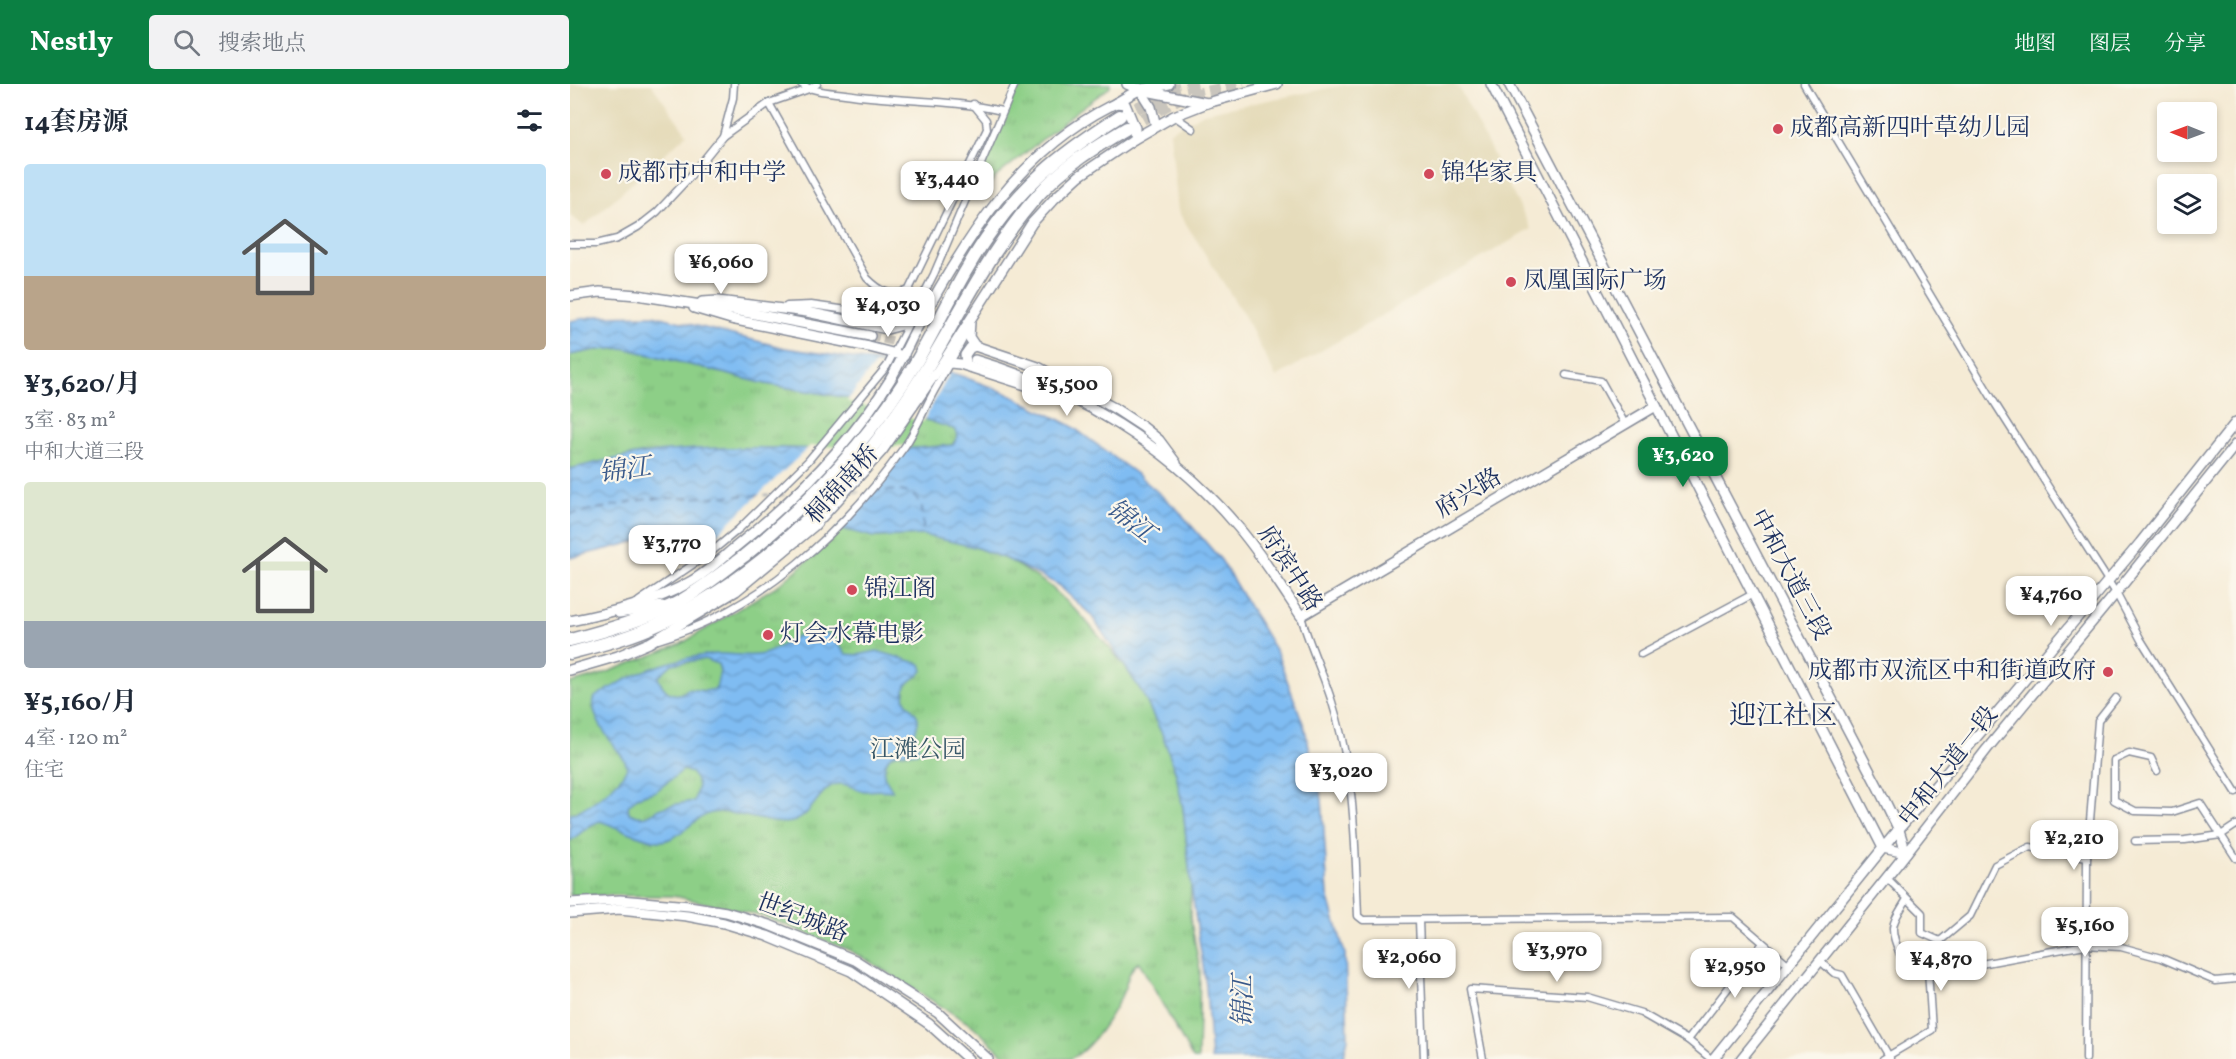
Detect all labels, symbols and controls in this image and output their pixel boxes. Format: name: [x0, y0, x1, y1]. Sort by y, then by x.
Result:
search box: [149, 15, 569, 69]
text: Nestly: [30, 23, 113, 62]
icon: search: [170, 26, 203, 59]
text: 搜索地点: [218, 29, 306, 60]
text: 地图: [2014, 30, 2056, 59]
text: 图层: [2089, 30, 2131, 59]
text: 分享: [2164, 30, 2206, 59]
north arrow: [2157, 102, 2217, 162]
map controls: [2157, 102, 2217, 234]
icon: filters: [513, 104, 546, 137]
text: 14套房源: [24, 105, 128, 141]
place label: 成都高新四叶草幼儿园: [1790, 112, 2030, 146]
marker: 成都高新四叶草幼儿园: [1771, 122, 1785, 136]
place label: 成都市中和中学: [618, 157, 786, 191]
place label: 锦华家具: [1441, 157, 1537, 191]
pin: ¥3,440: [898, 161, 996, 212]
text: ¥3,440: [915, 166, 979, 194]
marker: 成都市中和中学: [599, 167, 613, 181]
marker: 锦华家具: [1422, 167, 1436, 181]
button: layers: [2157, 174, 2217, 234]
icon: home: [231, 203, 339, 311]
pin: ¥6,060: [672, 244, 770, 295]
text: ¥6,060: [688, 249, 754, 277]
place label: 凤凰国际广场: [1523, 265, 1667, 299]
marker: 凤凰国际广场: [1504, 275, 1518, 289]
pin: ¥4,030: [839, 287, 937, 338]
text: ¥4,030: [856, 292, 920, 320]
pin: ¥5,500: [1018, 366, 1116, 417]
text: ¥3,620/月: [24, 367, 141, 403]
text: ¥5,500: [1036, 371, 1098, 399]
text: 3室 · 83 m²: [24, 407, 116, 435]
pin: ¥3,620: [1634, 437, 1732, 488]
street label: 桐锦南桥: [798, 438, 888, 532]
text: 中和大道三段: [24, 439, 144, 467]
text: ¥3,620: [1652, 442, 1714, 470]
water label: 锦江: [597, 449, 657, 492]
street label: 府兴路: [1429, 461, 1509, 527]
water label: 锦江: [1098, 492, 1165, 555]
street label: 中和大道三段: [1740, 503, 1838, 647]
street label: 府滨中路: [1249, 519, 1329, 619]
icon: home: [231, 521, 339, 629]
pin: ¥3,770: [623, 525, 721, 576]
text: ¥3,770: [643, 530, 701, 558]
place label: 锦江阁: [864, 573, 936, 607]
pin: ¥4,760: [2002, 576, 2100, 627]
text: ¥4,760: [2020, 581, 2082, 609]
marker: 锦江阁: [845, 583, 859, 597]
place label: 灯会水幕电影: [780, 618, 924, 652]
marker: 灯会水幕电影: [761, 628, 775, 642]
place label: 成都市双流区中和街道政府: [1808, 655, 2096, 689]
marker: 成都市双流区中和街道政府: [2101, 665, 2115, 679]
text: ¥5,160/月: [24, 685, 137, 721]
district label: 迎江社区: [1729, 698, 1837, 736]
street label: 中和大道一段: [1891, 700, 2007, 834]
text: 4室 · 120 m²: [24, 725, 127, 753]
park label: 江滩公园: [870, 734, 966, 768]
pin: ¥3,020: [1292, 753, 1390, 804]
text: 住宅: [24, 757, 64, 785]
text: ¥3,020: [1309, 758, 1373, 786]
pin: ¥2,210: [2025, 820, 2123, 871]
text: ¥2,210: [2044, 825, 2104, 853]
street label: 世纪城路: [751, 886, 853, 952]
pin: ¥5,160: [2036, 907, 2134, 958]
text: ¥5,160: [2055, 912, 2115, 940]
pin: ¥3,970: [1508, 932, 1606, 983]
text: ¥3,970: [1527, 937, 1587, 965]
pin: ¥2,060: [1360, 939, 1458, 990]
pin: ¥4,870: [1892, 941, 1990, 992]
text: ¥2,060: [1377, 944, 1441, 972]
text: ¥4,870: [1910, 946, 1972, 974]
pin: ¥2,950: [1686, 948, 1784, 999]
text: ¥2,950: [1704, 953, 1766, 981]
water label: 锦江: [1226, 971, 1262, 1027]

